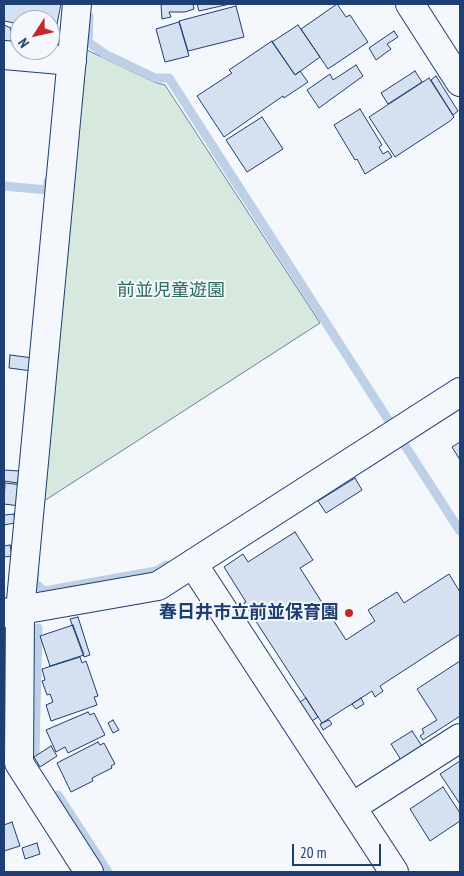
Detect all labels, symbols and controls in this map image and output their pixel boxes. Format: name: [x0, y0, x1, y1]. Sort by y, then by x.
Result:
north arrow: [10, 10, 60, 60]
text: N: [14, 35, 33, 51]
park label: 前並児童遊園: [117, 280, 225, 302]
place label: 春日井市立前並保育園: [159, 602, 339, 624]
marker: 春日井市立前並保育園: [343, 607, 355, 619]
scale bar: [294, 834, 383, 866]
text: 20 m: [300, 843, 326, 862]

